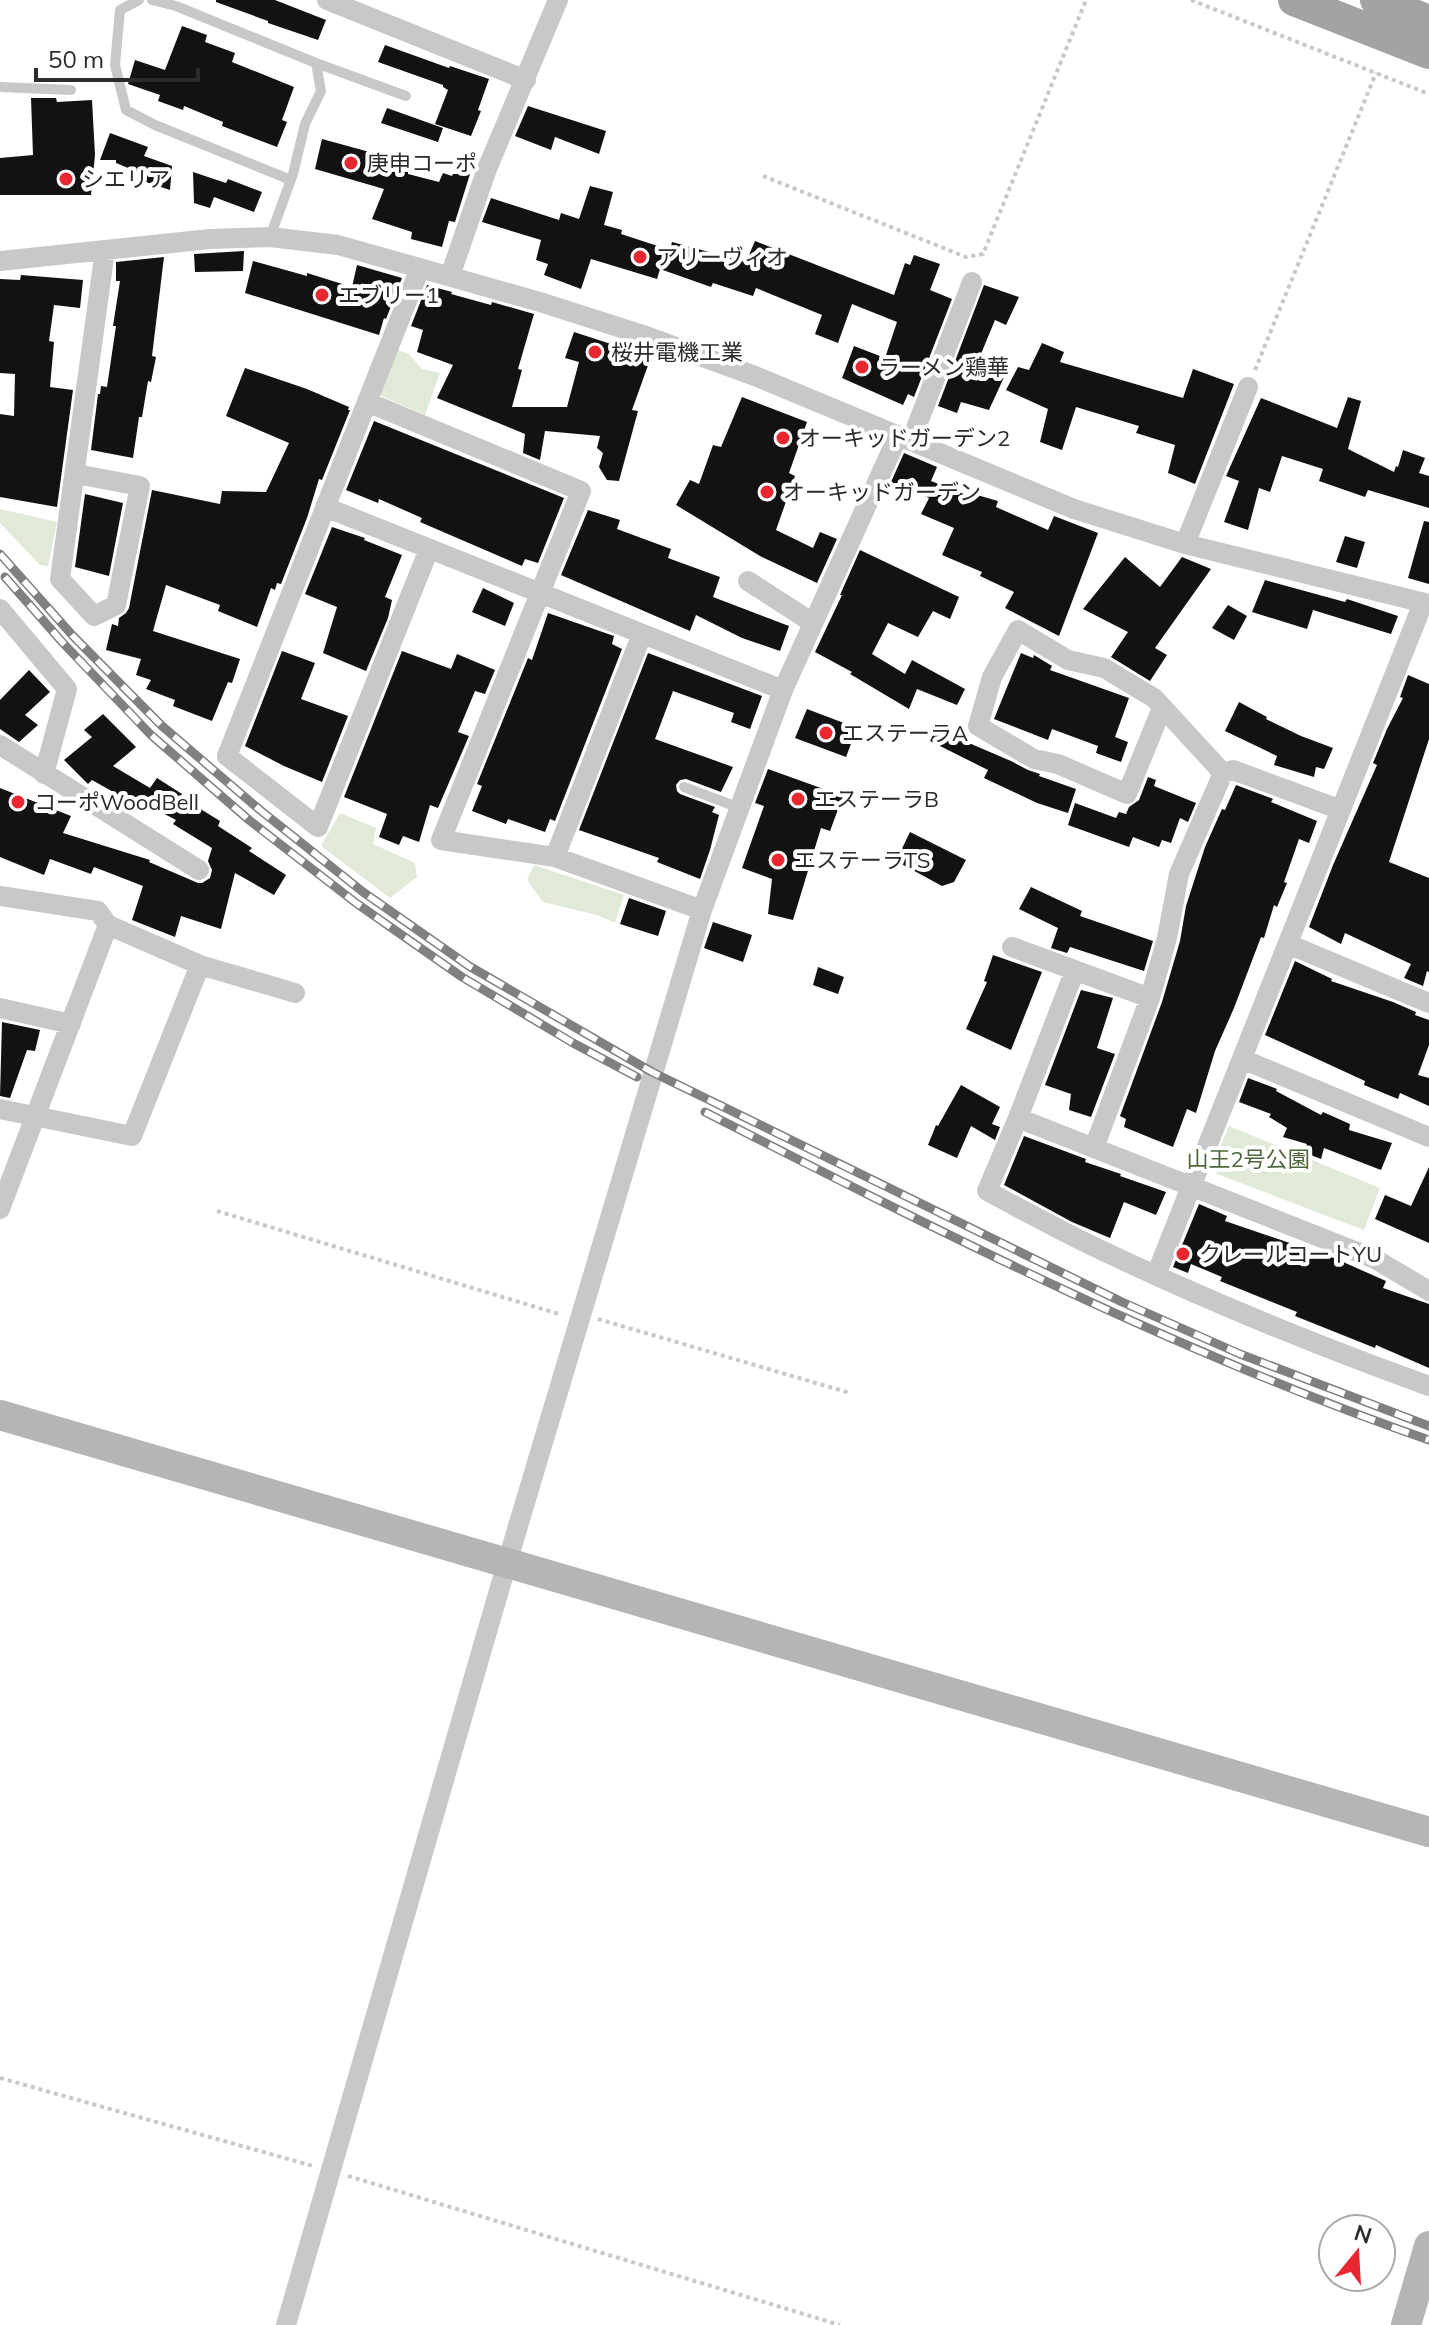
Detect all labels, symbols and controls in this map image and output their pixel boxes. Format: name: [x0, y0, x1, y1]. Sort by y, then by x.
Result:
scale bar: [36, 32, 198, 82]
text: 50 m: [48, 44, 104, 74]
place label: 庚申コーポ: [367, 149, 477, 177]
marker: 庚申コーポ: [342, 154, 360, 172]
place label: シエリア: [82, 165, 170, 193]
marker: シエリア: [57, 170, 75, 188]
place label: アリーヴィオ: [656, 243, 788, 271]
marker: アリーヴィオ: [631, 248, 649, 266]
place label: エブリー1: [338, 281, 439, 309]
marker: エブリー1: [313, 286, 331, 304]
place label: 桜井電機工業: [611, 338, 743, 366]
marker: 桜井電機工業: [586, 343, 604, 361]
place label: ラーメン鶏華: [878, 353, 1009, 381]
marker: ラーメン鶏華: [853, 358, 871, 376]
place label: オーキッドガーデン2: [799, 424, 1010, 452]
marker: オーキッドガーデン2: [774, 429, 792, 447]
place label: オーキッドガーデン: [783, 478, 981, 506]
marker: オーキッドガーデン: [758, 483, 776, 501]
place label: エステーラA: [842, 719, 968, 747]
marker: エステーラA: [817, 724, 835, 742]
place label: エステーラB: [814, 785, 939, 813]
place label: コーポWoodBell: [34, 788, 199, 816]
marker: エステーラB: [789, 790, 807, 808]
marker: コーポWoodBell: [9, 793, 27, 811]
place label: エステーラTS: [794, 846, 930, 874]
marker: エステーラTS: [769, 851, 787, 869]
park label: 山王2号公園: [1186, 1145, 1310, 1173]
place label: クレールコートYU: [1199, 1240, 1382, 1268]
marker: クレールコートYU: [1174, 1245, 1192, 1263]
north arrow: [1317, 2213, 1397, 2293]
text: N: [1351, 2218, 1375, 2250]

